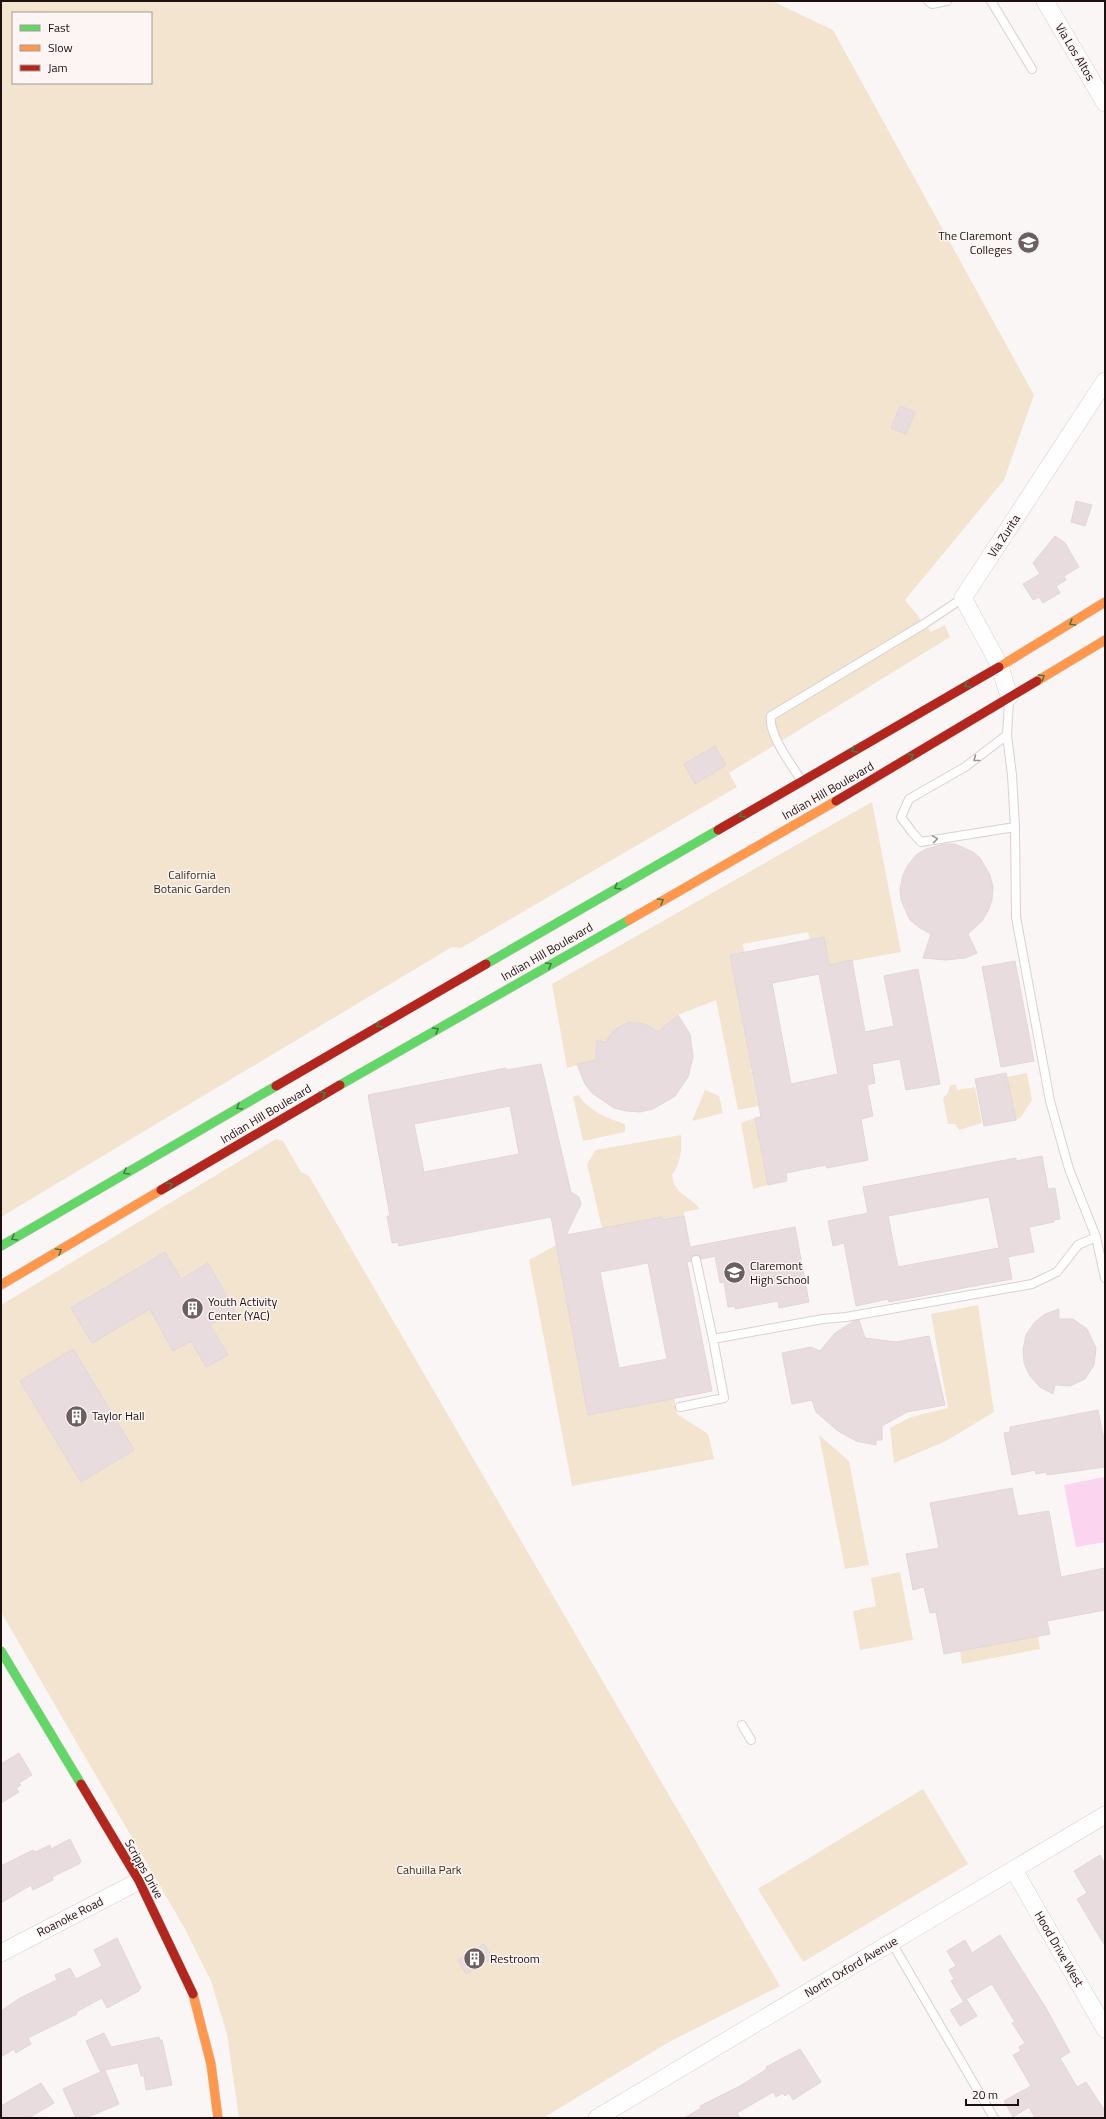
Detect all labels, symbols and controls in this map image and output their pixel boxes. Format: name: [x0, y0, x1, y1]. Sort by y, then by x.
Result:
legend: [12, 12, 152, 84]
text: Fast: [48, 18, 71, 37]
street label: Via Los Altos: [1051, 19, 1100, 85]
text: Slow: [48, 38, 73, 57]
text: Jam: [48, 58, 68, 77]
place label: The Claremont Colleges: [938, 226, 1013, 259]
school or university icon: The Claremont Colleges: [1015, 230, 1041, 256]
street label: Via Zurita: [983, 510, 1025, 561]
one-way arrow: [1069, 618, 1076, 625]
one-way arrow: [1038, 675, 1045, 682]
one-way arrow: [964, 681, 971, 688]
one-way arrow: [851, 746, 858, 753]
one-way arrow: [907, 753, 914, 760]
one-way arrow: [973, 754, 980, 761]
street label: Indian Hill Boulevard: [778, 757, 877, 825]
one-way arrow: [738, 811, 746, 818]
one-way arrow: [932, 835, 938, 844]
park label: California Botanic Garden: [153, 865, 231, 898]
one-way arrow: [614, 883, 621, 890]
one-way arrow: [657, 898, 665, 905]
street label: Indian Hill Boulevard: [497, 918, 596, 986]
one-way arrow: [544, 963, 552, 970]
one-way arrow: [376, 1020, 384, 1027]
one-way arrow: [432, 1027, 439, 1034]
street label: Indian Hill Boulevard: [217, 1079, 315, 1148]
one-way arrow: [319, 1092, 326, 1099]
one-way arrow: [236, 1102, 243, 1109]
one-way arrow: [123, 1168, 130, 1175]
one-way arrow: [166, 1182, 173, 1189]
one-way arrow: [11, 1233, 18, 1240]
one-way arrow: [55, 1249, 62, 1256]
place label: Claremont High School: [750, 1256, 810, 1289]
school or university icon: Claremont High School: [722, 1260, 748, 1286]
place label: Youth Activity Center (YAC): [208, 1292, 277, 1325]
building icon: Youth Activity Center (YAC): [179, 1296, 205, 1322]
building icon: Taylor Hall: [64, 1403, 90, 1429]
place label: Taylor Hall: [92, 1406, 145, 1425]
street label: Scripps Drive: [120, 1835, 169, 1902]
park label: Cahuilla Park: [396, 1860, 462, 1879]
street label: Roanoke Road: [33, 1892, 106, 1942]
street label: Hood Drive West: [1030, 1907, 1089, 1991]
street label: North Oxford Avenue: [800, 1931, 901, 2002]
building icon: Restroom: [462, 1946, 488, 1972]
place label: Restroom: [490, 1949, 540, 1968]
scale bar: [966, 2081, 1018, 2107]
text: 20 m: [972, 2085, 998, 2104]

